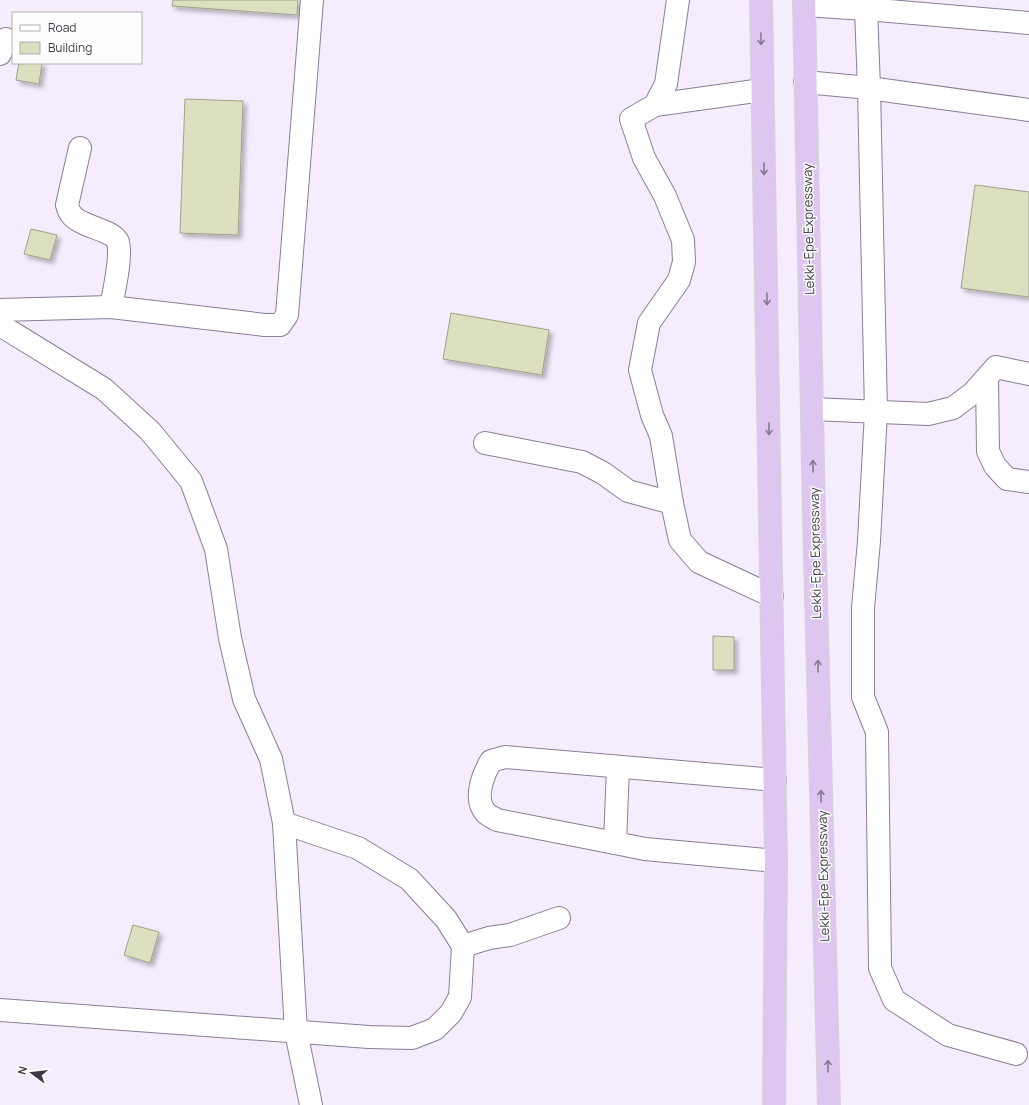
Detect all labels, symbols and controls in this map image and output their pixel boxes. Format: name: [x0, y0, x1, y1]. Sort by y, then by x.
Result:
legend: [12, 12, 142, 64]
text: Road: [48, 19, 76, 36]
one-way arrow: [758, 32, 765, 45]
text: Building: [48, 39, 92, 56]
one-way arrow: [760, 162, 768, 175]
street label: Lekki-Epe Expressway: [798, 163, 818, 295]
one-way arrow: [763, 292, 770, 305]
one-way arrow: [765, 422, 773, 435]
one-way arrow: [809, 460, 817, 473]
street label: Lekki-Epe Expressway: [805, 487, 825, 619]
one-way arrow: [814, 660, 822, 673]
one-way arrow: [817, 790, 825, 803]
street label: Lekki-Epe Expressway: [813, 810, 833, 942]
north arrow: [12, 1053, 52, 1093]
one-way arrow: [824, 1060, 831, 1073]
text: N: [14, 1064, 30, 1076]

